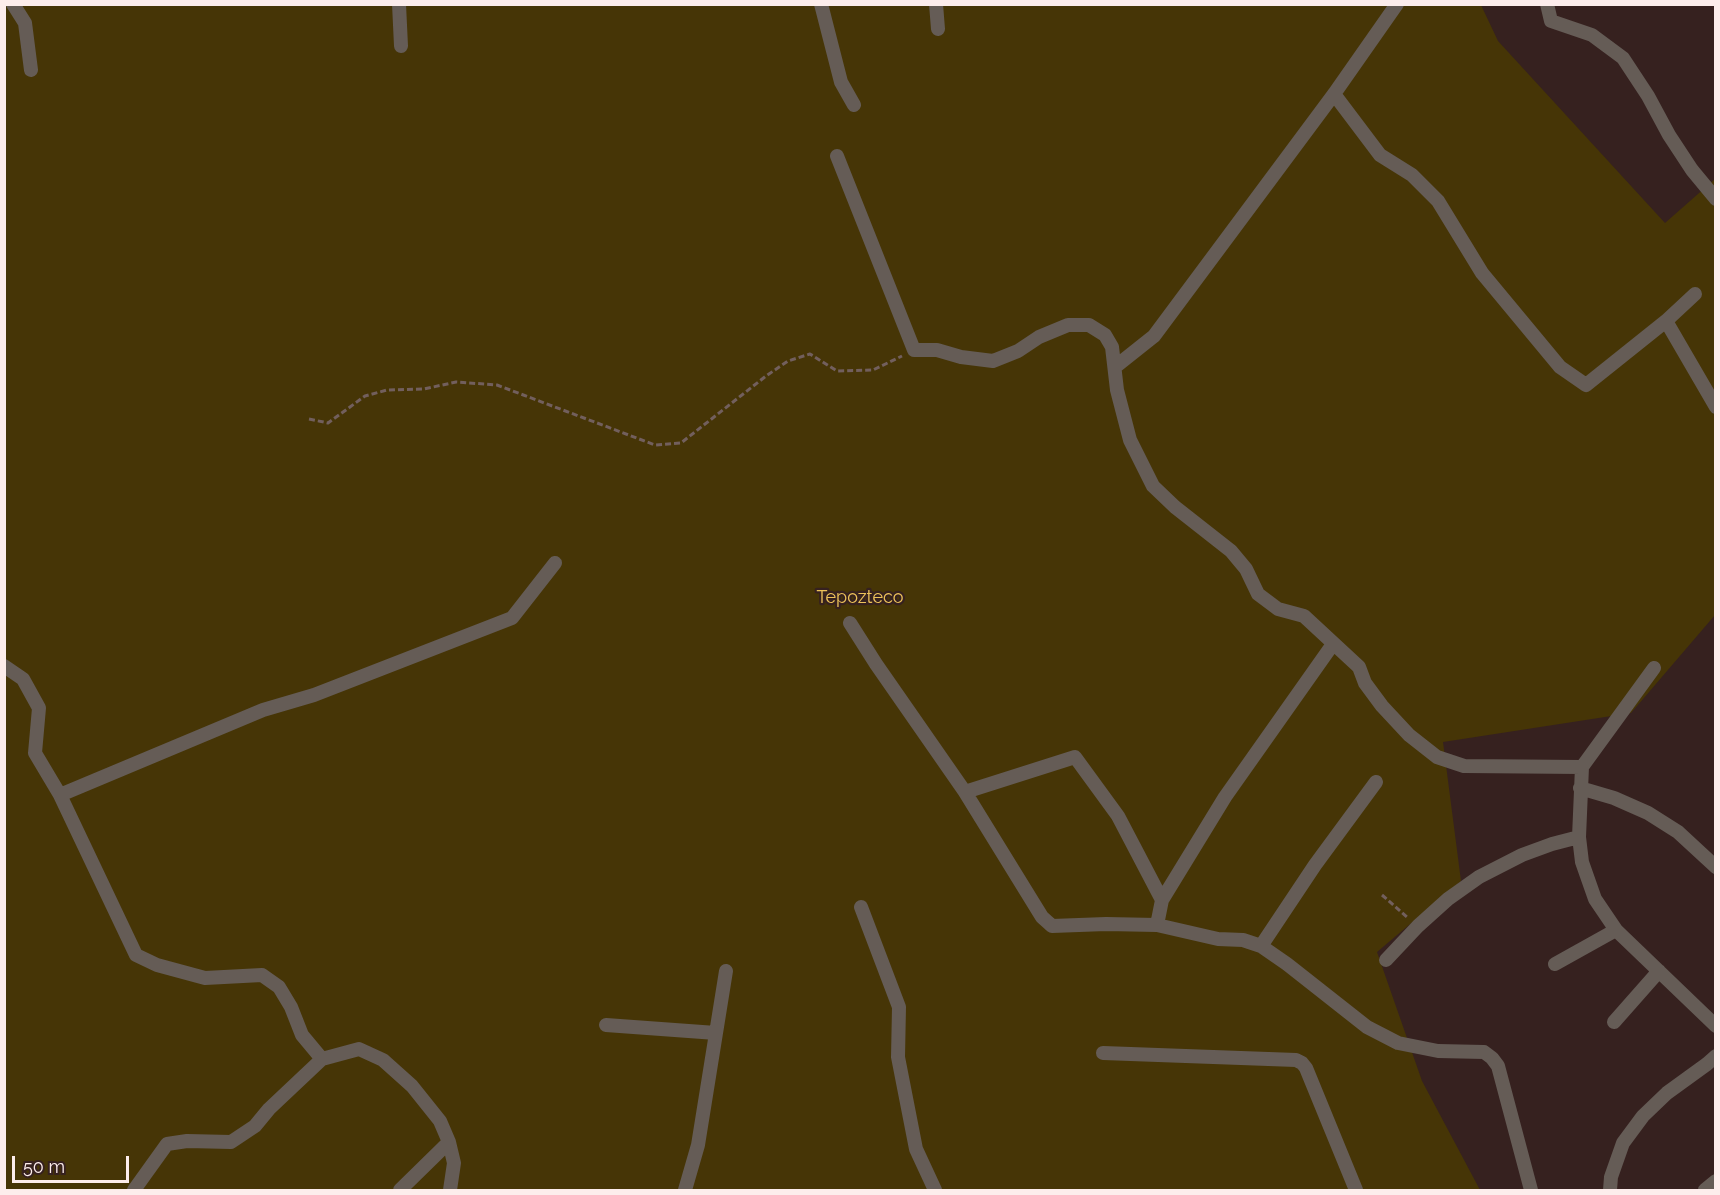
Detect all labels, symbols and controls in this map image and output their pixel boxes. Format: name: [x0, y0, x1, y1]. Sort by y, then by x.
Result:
park label: Tepozteco: [817, 587, 903, 609]
scale bar: [15, 1144, 132, 1182]
text: 50 m: [23, 1156, 65, 1177]

